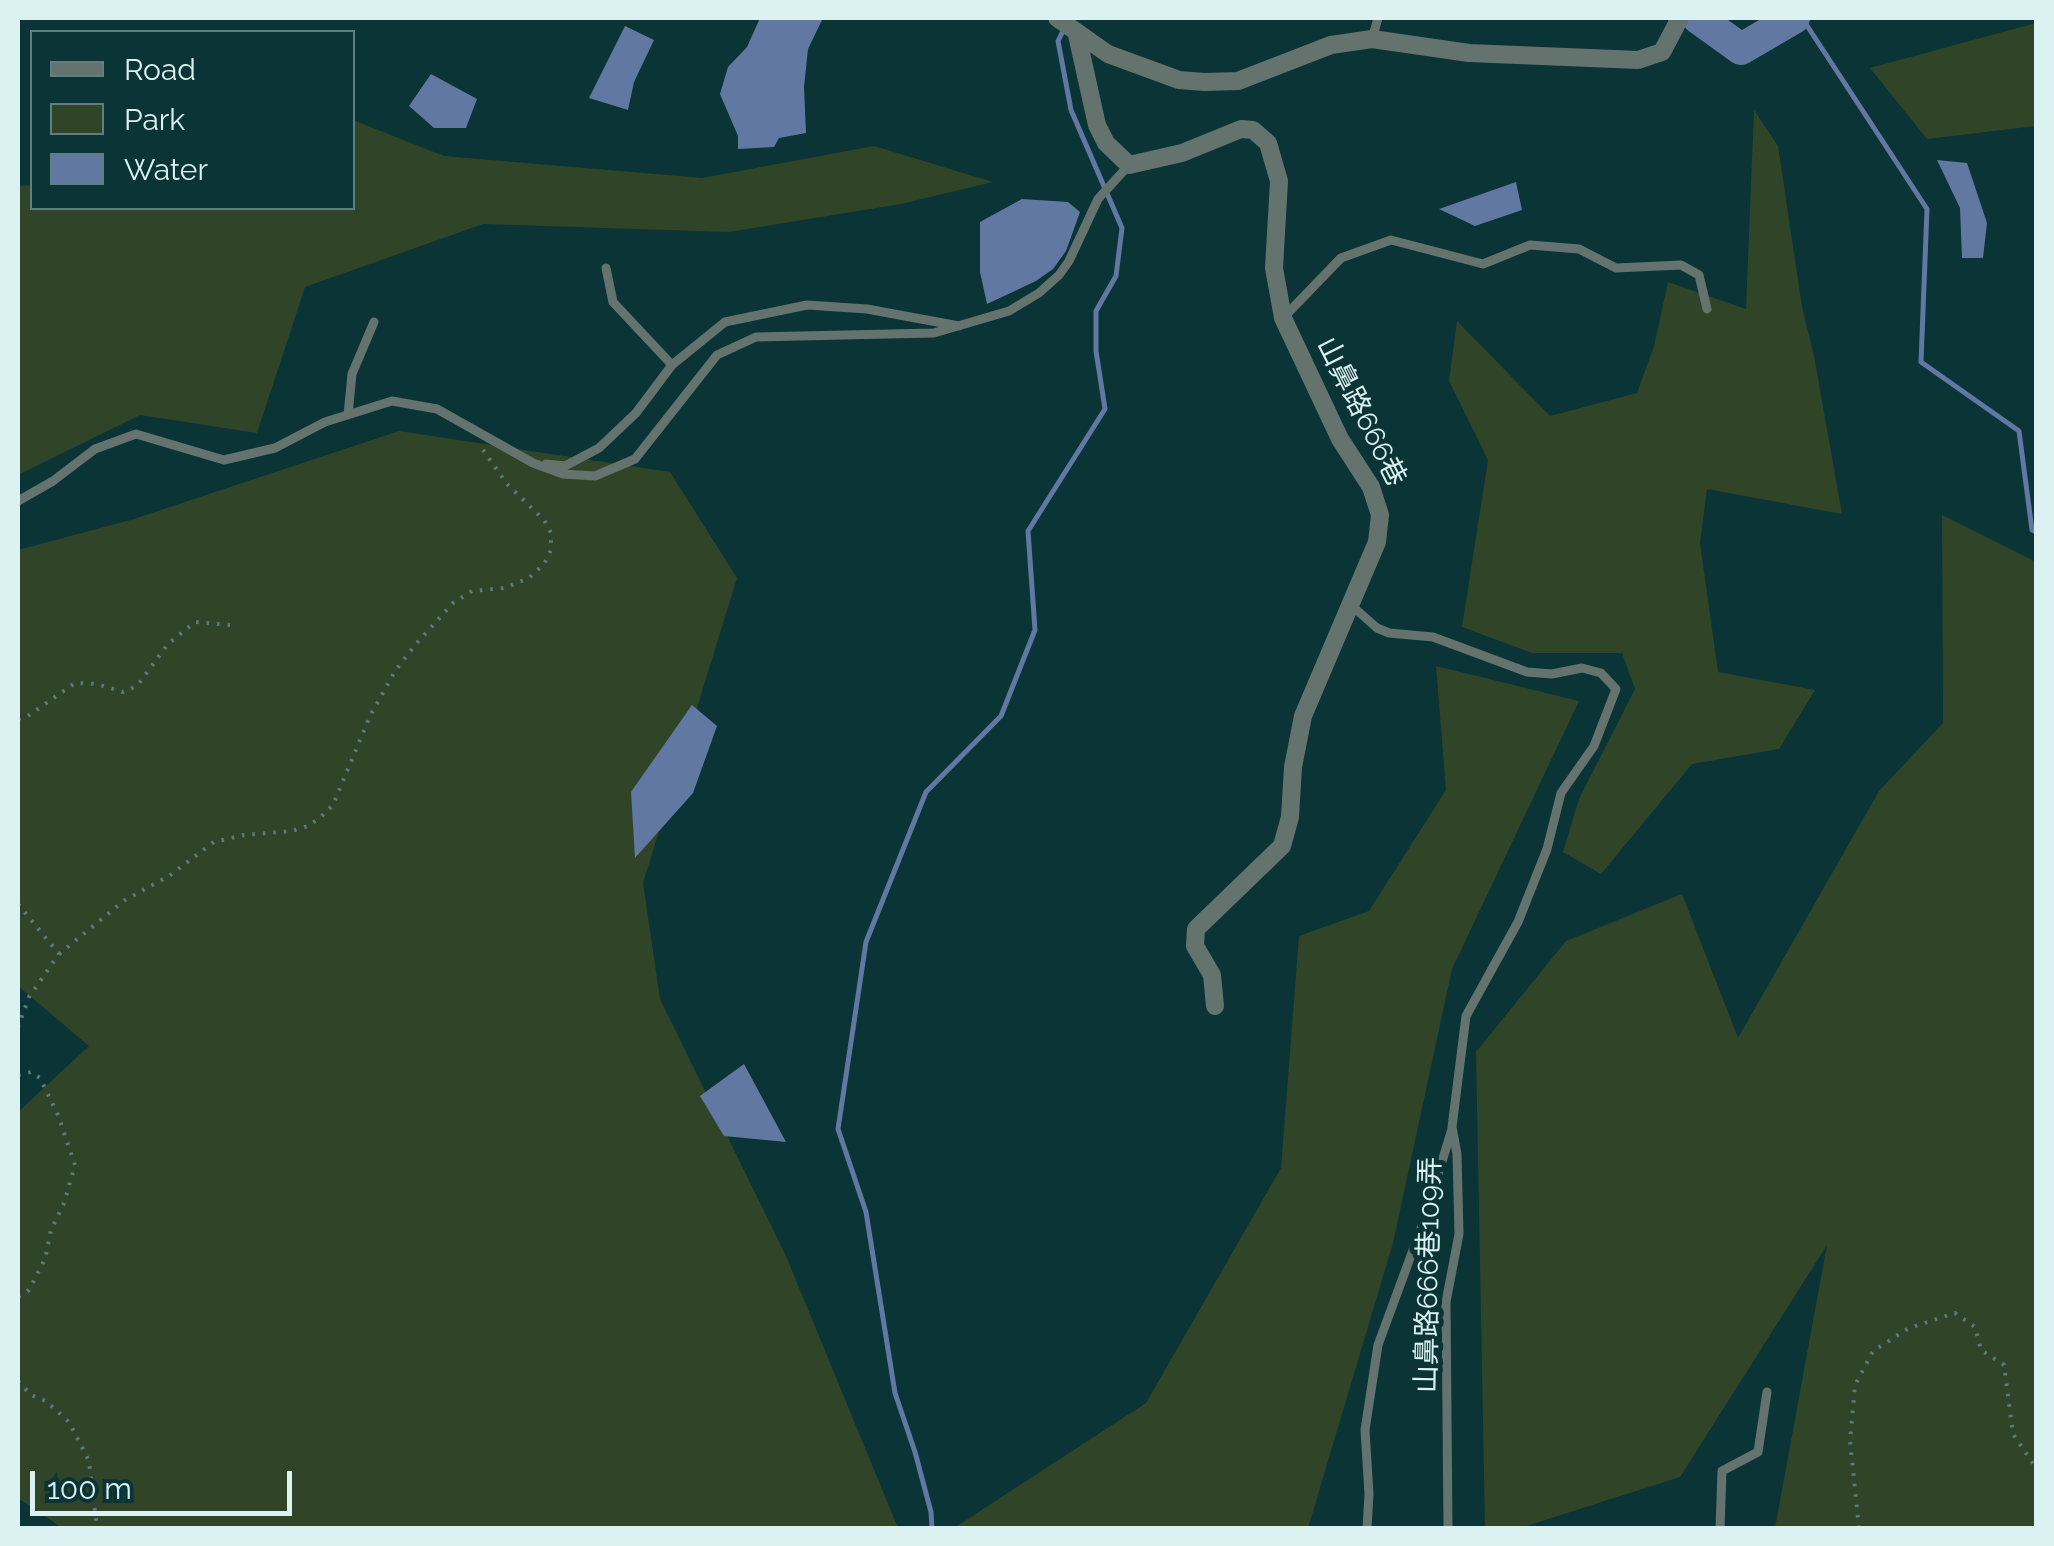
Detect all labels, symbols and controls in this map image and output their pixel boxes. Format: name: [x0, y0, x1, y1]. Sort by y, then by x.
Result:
legend: [30, 30, 355, 210]
text: Road: [124, 52, 196, 87]
text: Park: [124, 102, 185, 137]
text: Water: [124, 152, 208, 187]
street label: 山鼻路666巷: [1309, 332, 1413, 492]
street label: 山鼻路666巷109弄: [1410, 1157, 1448, 1393]
scale bar: [35, 1451, 298, 1513]
text: 100 m: [47, 1471, 132, 1506]

